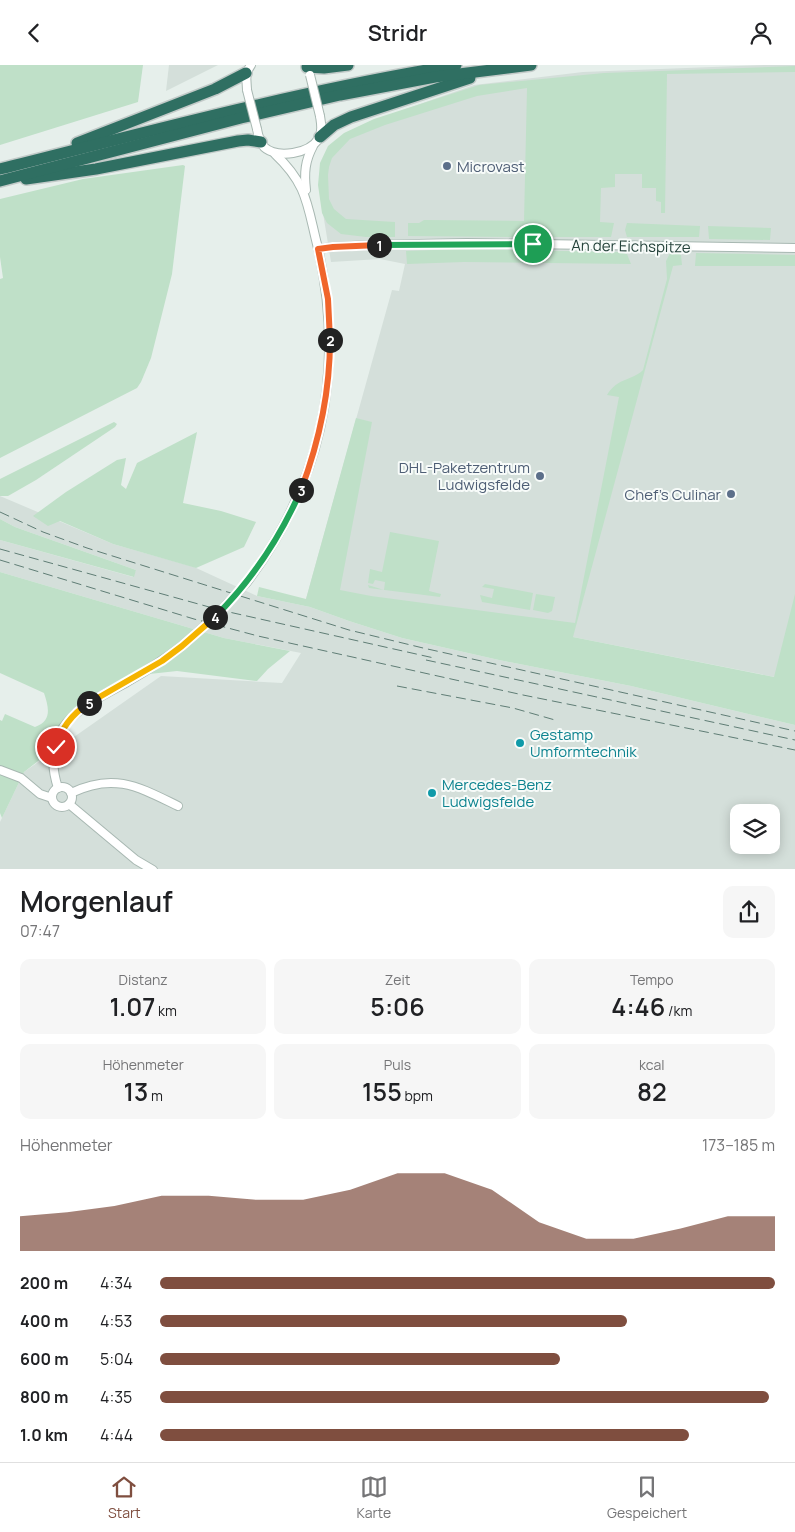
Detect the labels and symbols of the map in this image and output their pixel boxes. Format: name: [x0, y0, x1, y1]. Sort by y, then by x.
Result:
place label: Microvast: [457, 156, 525, 177]
marker: Microvast: [441, 160, 453, 172]
pin: [512, 223, 554, 265]
pin: 1: [366, 233, 392, 257]
street label: An der Eichspitze: [571, 234, 691, 258]
pin: 2: [318, 327, 342, 353]
place label: DHL-Paketzentrum Ludwigsfelde: [399, 457, 530, 495]
marker: DHL-Paketzentrum Ludwigsfelde: [534, 470, 546, 482]
pin: 3: [288, 477, 314, 503]
place label: Chef's Culinar: [625, 484, 722, 505]
marker: Chef's Culinar: [725, 488, 737, 500]
pin: 4: [202, 605, 228, 629]
pin: 5: [76, 691, 102, 715]
place label: Gestamp Umformtechnik: [530, 724, 637, 762]
pin: [35, 726, 77, 768]
marker: Gestamp Umformtechnik: [514, 737, 526, 749]
place label: Mercedes-Benz Ludwigsfelde: [442, 774, 552, 812]
marker: Mercedes-Benz Ludwigsfelde: [426, 787, 438, 799]

